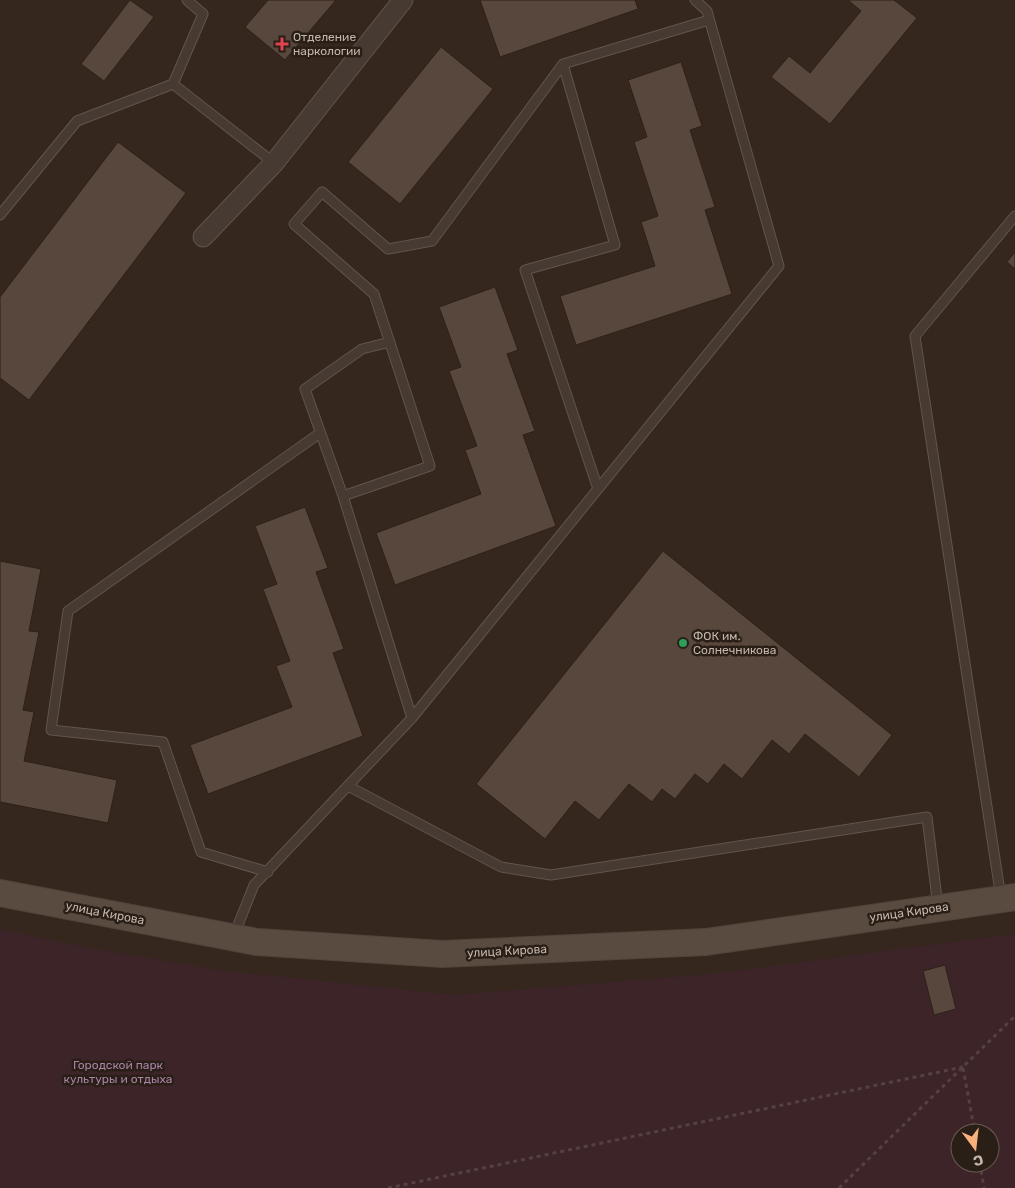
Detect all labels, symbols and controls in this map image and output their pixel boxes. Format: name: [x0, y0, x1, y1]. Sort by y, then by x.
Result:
place label: Отделение наркологии: [293, 30, 361, 58]
marker: Отделение наркологии: [275, 37, 289, 51]
place label: ФОК им. Солнечникова: [693, 629, 776, 657]
marker: ФОК им. Солнечникова: [677, 637, 689, 649]
street label: улица Кирова: [64, 899, 146, 927]
street label: улица Кирова: [868, 900, 950, 924]
street label: улица Кирова: [467, 942, 547, 960]
park label: Городской парк культуры и отдыха: [64, 1058, 173, 1086]
north arrow: [950, 1123, 1000, 1173]
text: С: [971, 1151, 985, 1170]

